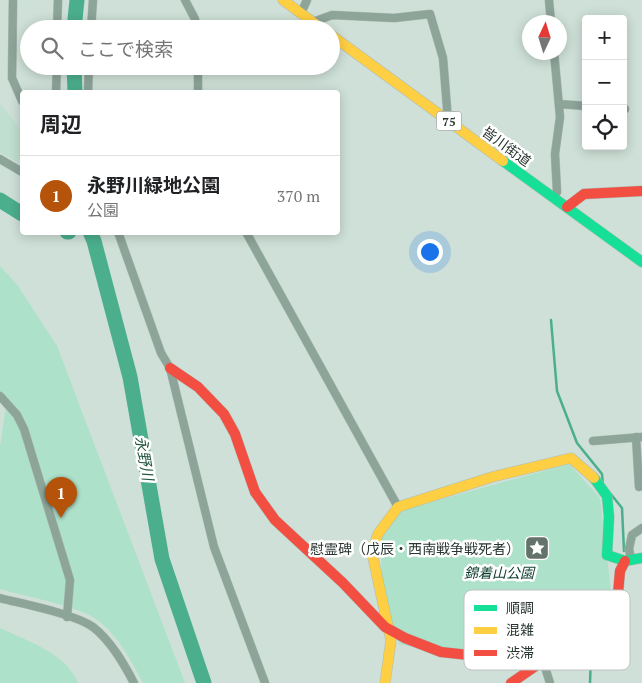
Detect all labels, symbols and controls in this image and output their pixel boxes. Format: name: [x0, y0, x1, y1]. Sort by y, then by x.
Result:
north arrow: [522, 15, 567, 60]
map controls: [582, 15, 627, 150]
button: +: [582, 15, 627, 60]
search box: [20, 20, 340, 75]
icon: search: [38, 34, 66, 62]
text: ここで検索: [78, 36, 173, 61]
button: −: [582, 60, 627, 105]
button: locate: [582, 105, 627, 150]
text: 周辺: [40, 110, 82, 138]
road number: 75: [436, 112, 462, 130]
street label: 皆川街道: [479, 122, 535, 170]
text: 永野川緑地公園: [87, 172, 220, 197]
text: 1: [51, 185, 61, 207]
text: 370 m: [277, 185, 320, 207]
text: 公園: [87, 199, 119, 221]
your location: [417, 239, 443, 265]
water label: 永野川: [131, 434, 159, 484]
pin: 1: [45, 477, 77, 518]
place icon: 慰霊碑（戊辰・西南戦争戦死者）: [524, 535, 550, 561]
place label: 慰霊碑（戊辰・西南戦争戦死者）: [310, 539, 520, 558]
park label: 錦着山公園: [464, 563, 536, 582]
legend: [464, 590, 630, 670]
text: 順調: [506, 598, 534, 617]
text: 混雑: [506, 620, 534, 639]
text: 渋滞: [506, 643, 534, 662]

